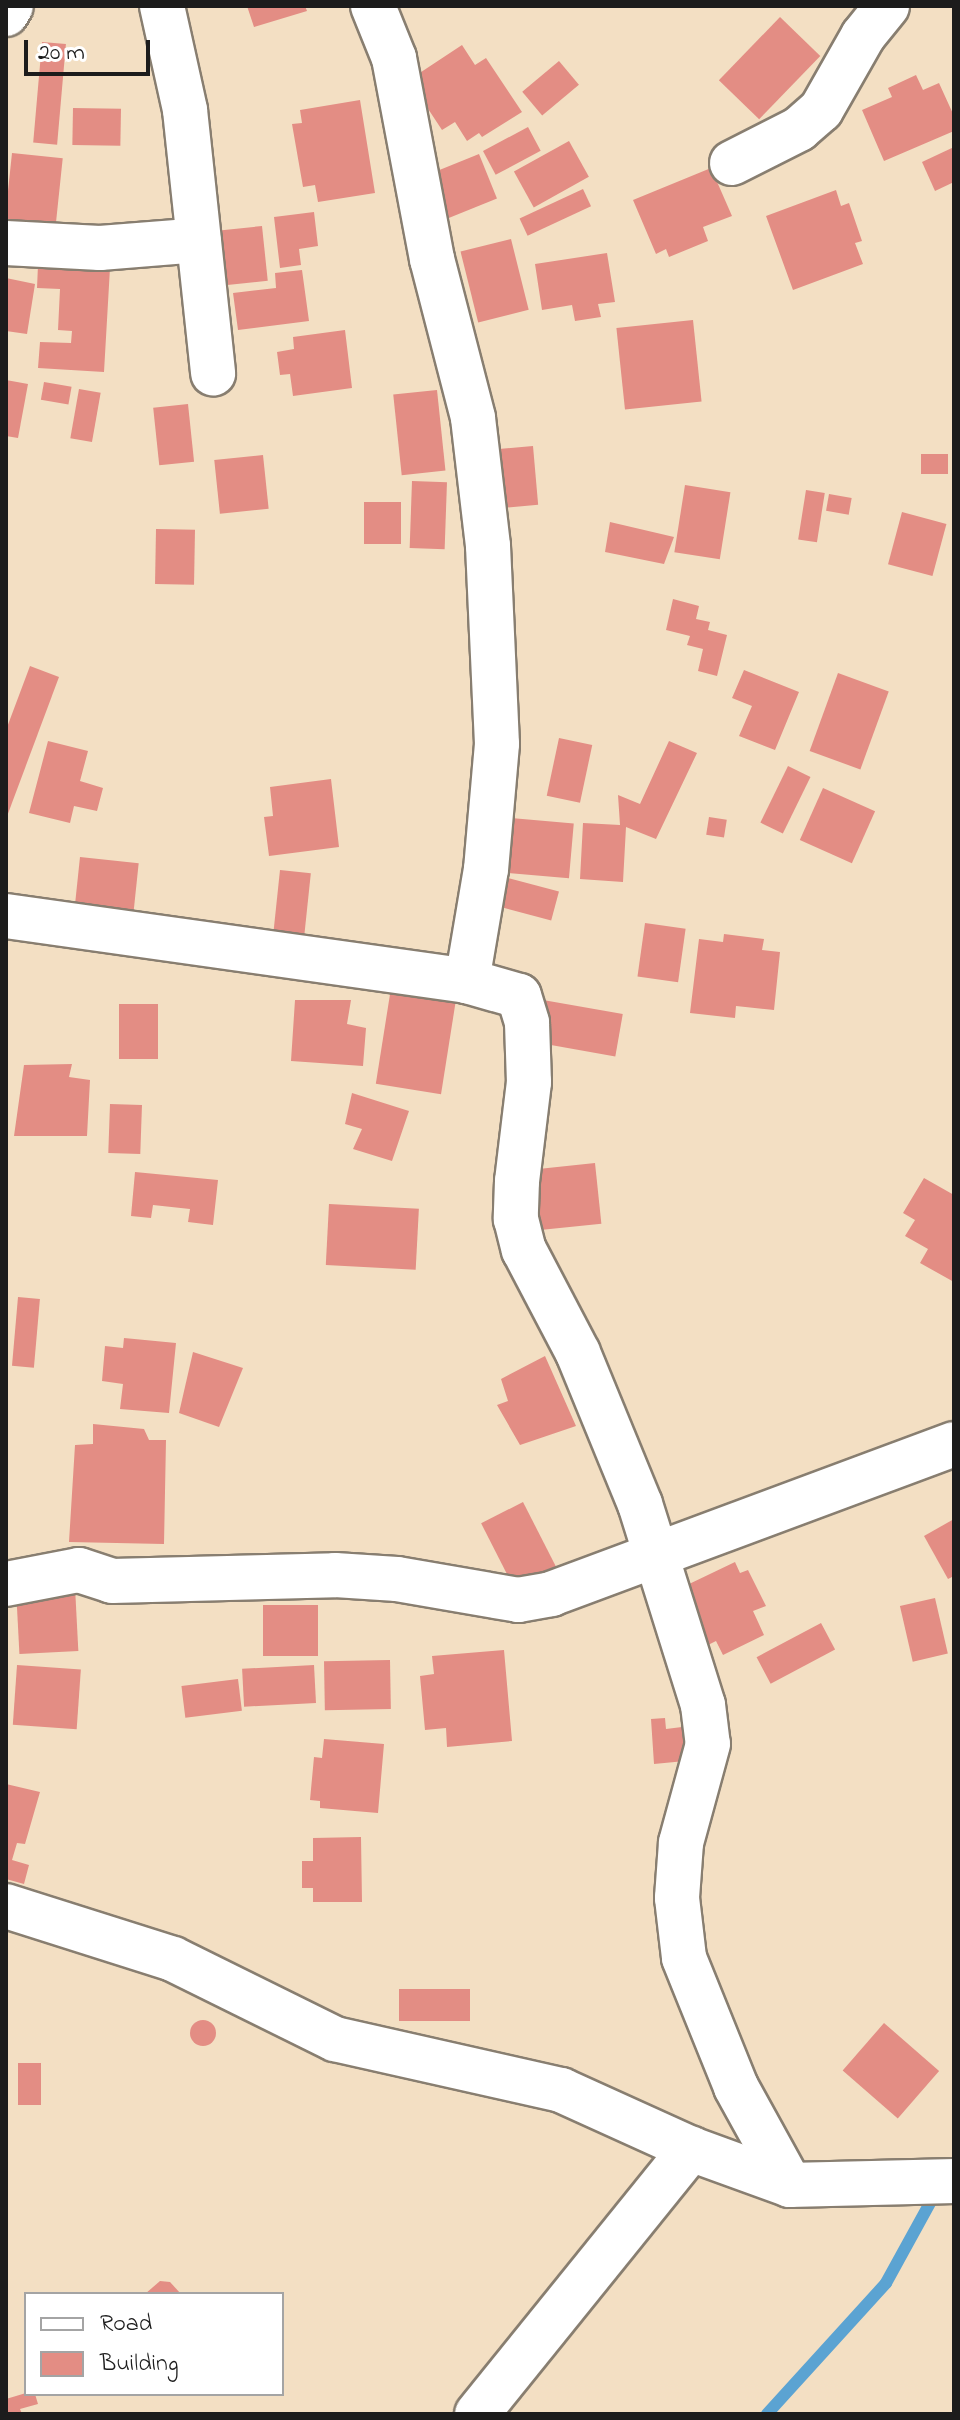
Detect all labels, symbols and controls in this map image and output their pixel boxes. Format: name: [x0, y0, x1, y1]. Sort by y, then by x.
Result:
scale bar: [28, 24, 154, 74]
text: 20 m: [38, 36, 85, 71]
legend: [24, 2292, 284, 2396]
text: Road: [100, 2307, 152, 2342]
text: Building: [100, 2347, 179, 2382]

